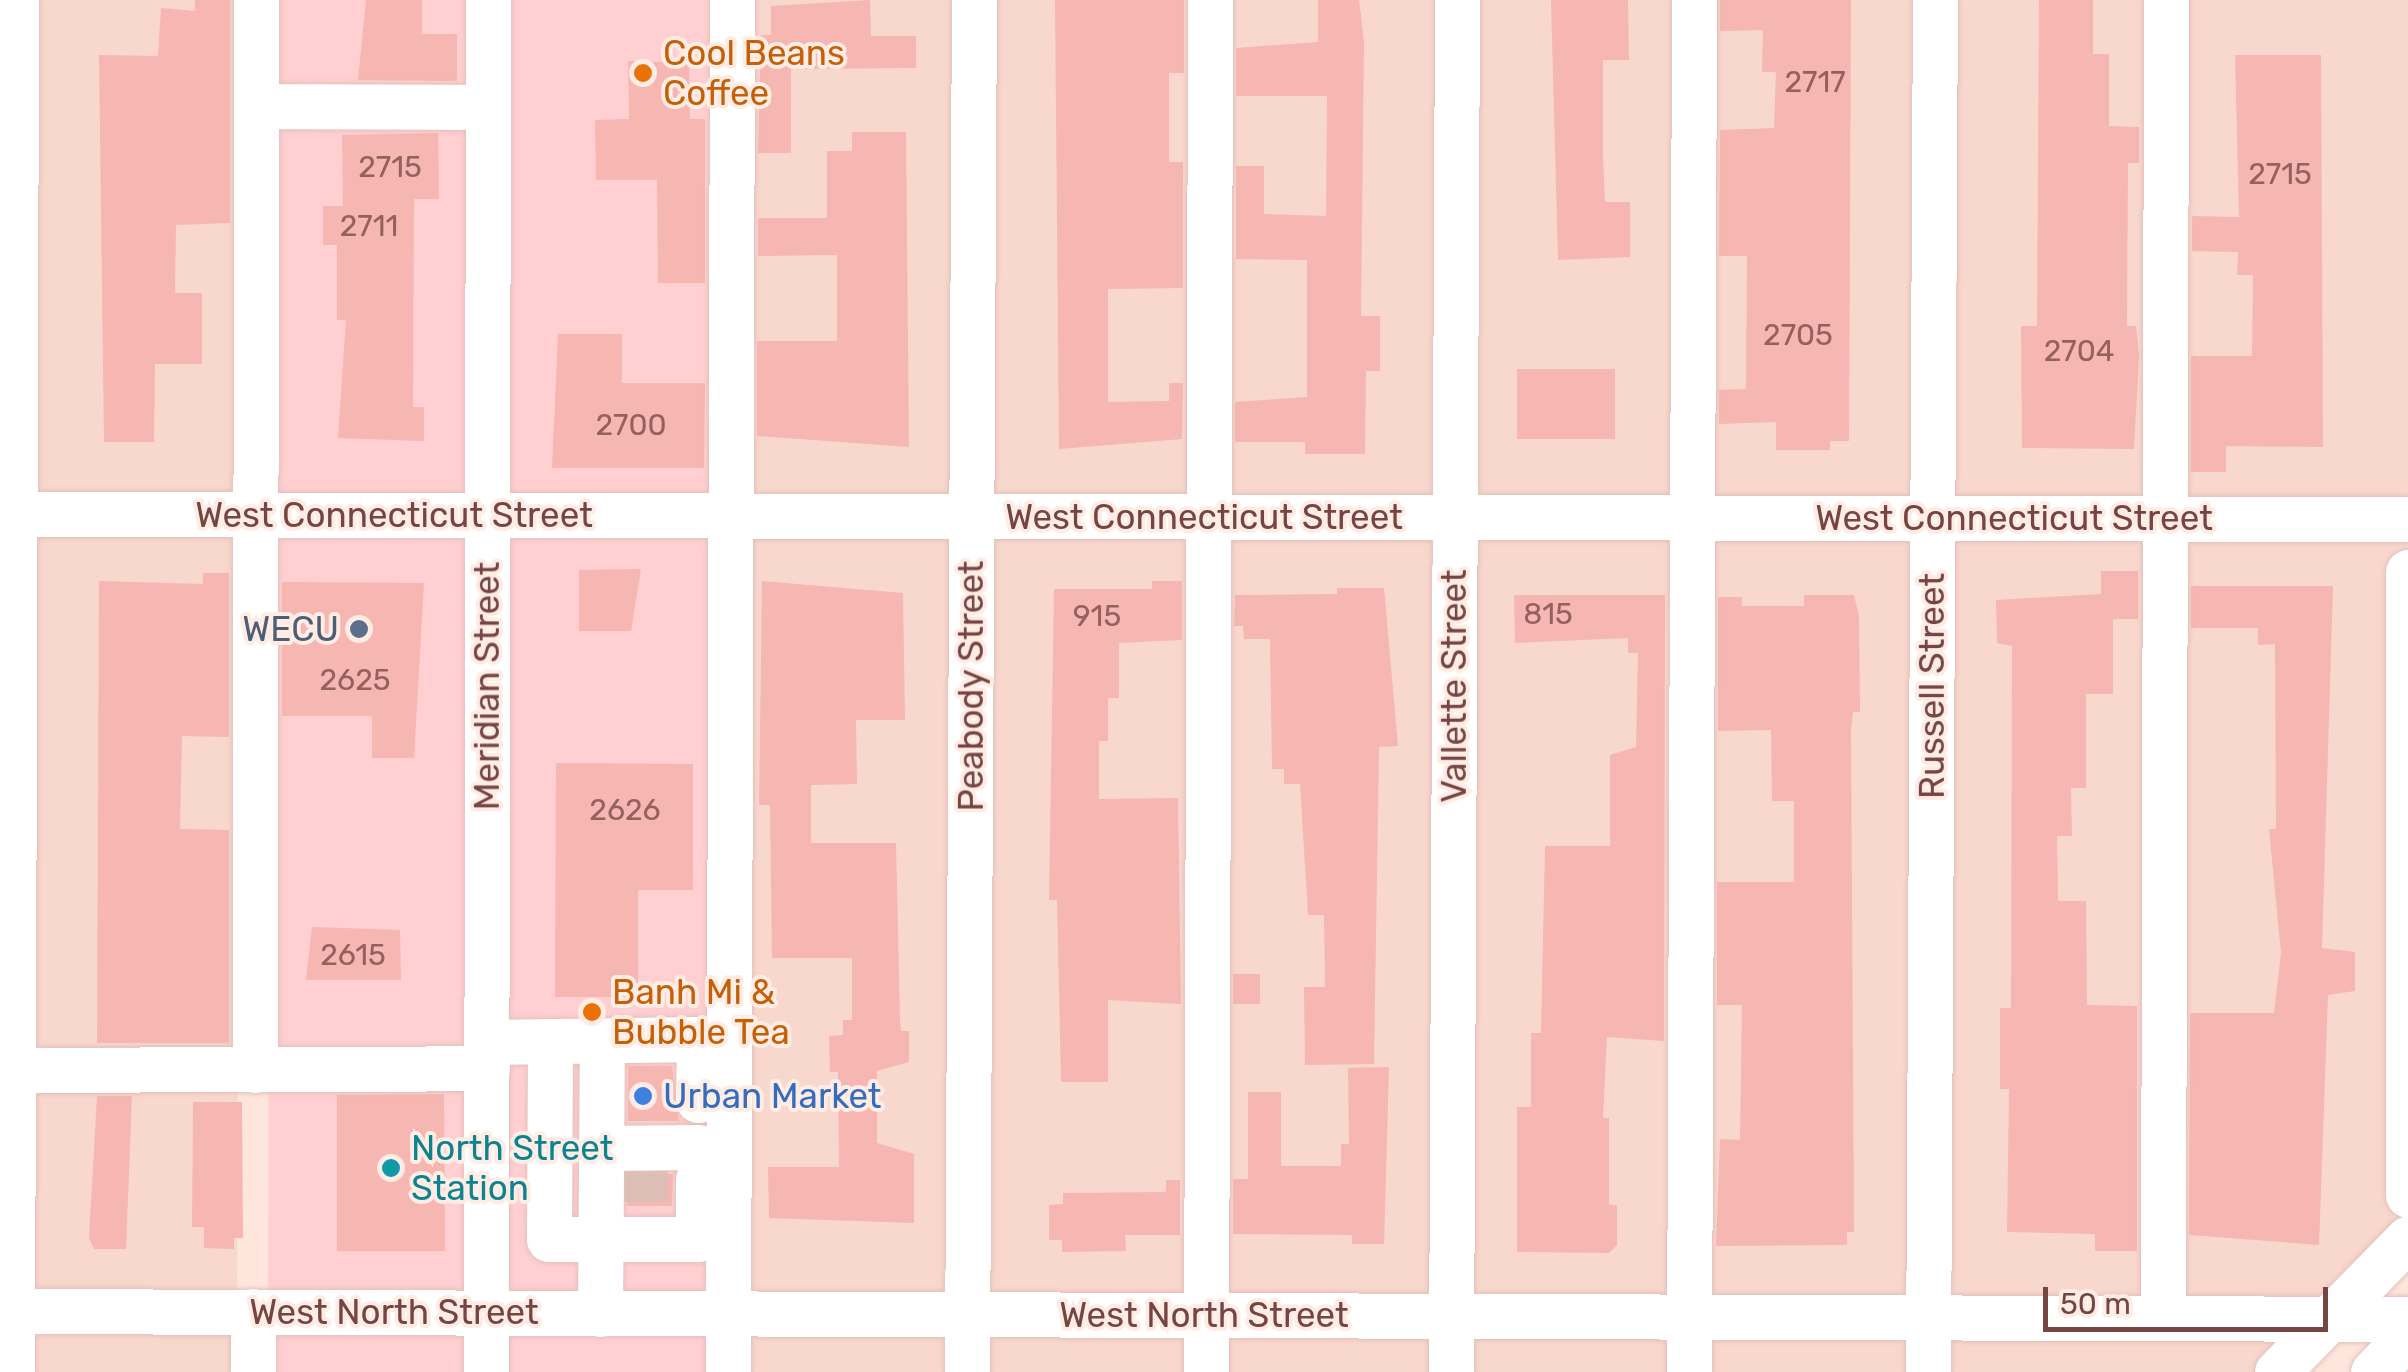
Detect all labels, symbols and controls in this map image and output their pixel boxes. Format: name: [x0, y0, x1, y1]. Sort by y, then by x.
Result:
place label: Cool Beans Coffee: [663, 32, 845, 114]
marker: Cool Beans Coffee: [632, 62, 654, 84]
house number: 2717: [1784, 64, 1846, 100]
house number: 2715: [358, 149, 422, 185]
house number: 2715: [2248, 156, 2312, 192]
house number: 2711: [340, 208, 398, 244]
house number: 2705: [1763, 317, 1833, 353]
house number: 2704: [2044, 333, 2114, 369]
house number: 2700: [595, 407, 667, 443]
street label: West Connecticut Street: [195, 494, 593, 536]
street label: West Connecticut Street: [1005, 496, 1403, 538]
street label: West Connecticut Street: [1815, 497, 2213, 539]
street label: Peabody Street: [950, 560, 992, 812]
street label: Meridian Street: [466, 562, 508, 810]
street label: Vallette Street: [1433, 569, 1475, 803]
street label: Russell Street: [1911, 573, 1953, 799]
house number: 815: [1523, 596, 1573, 632]
house number: 915: [1073, 598, 1121, 634]
place label: WECU: [242, 608, 339, 650]
marker: WECU: [348, 618, 370, 640]
house number: 2625: [319, 662, 391, 698]
house number: 2626: [589, 792, 661, 828]
house number: 2615: [320, 937, 386, 973]
place label: Banh Mi & Bubble Tea: [612, 971, 791, 1053]
marker: Banh Mi & Bubble Tea: [581, 1001, 603, 1023]
place label: Urban Market: [663, 1075, 882, 1117]
marker: Urban Market: [632, 1085, 654, 1107]
place label: North Street Station: [411, 1127, 613, 1209]
marker: North Street Station: [380, 1157, 402, 1179]
scale bar: [2048, 1267, 2333, 1329]
text: 50 m: [2060, 1286, 2131, 1322]
street label: West North Street: [249, 1291, 539, 1333]
street label: West North Street: [1059, 1294, 1349, 1336]

